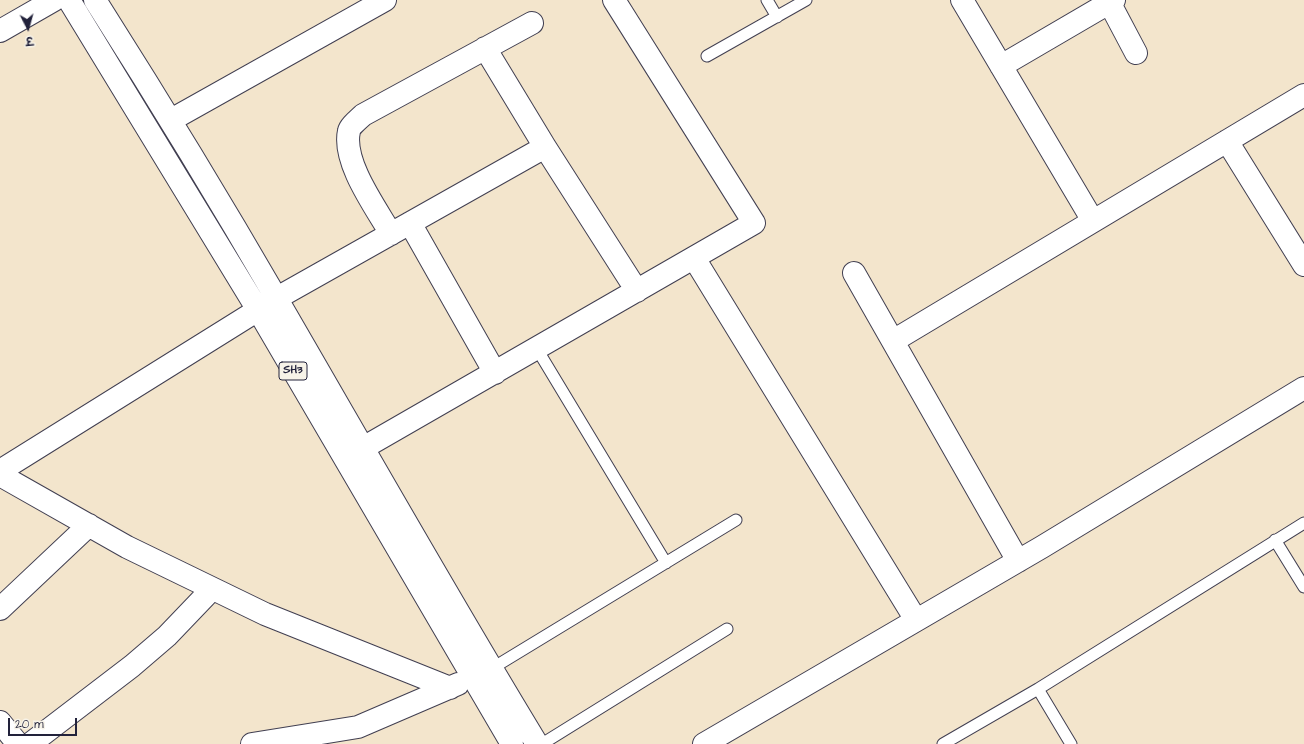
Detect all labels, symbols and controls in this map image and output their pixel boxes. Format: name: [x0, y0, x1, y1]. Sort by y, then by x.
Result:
north arrow: [8, 8, 48, 48]
text: उ: [25, 33, 34, 48]
road number: SH3: [279, 362, 307, 380]
scale bar: [10, 710, 79, 736]
text: 20 m: [15, 716, 44, 733]

